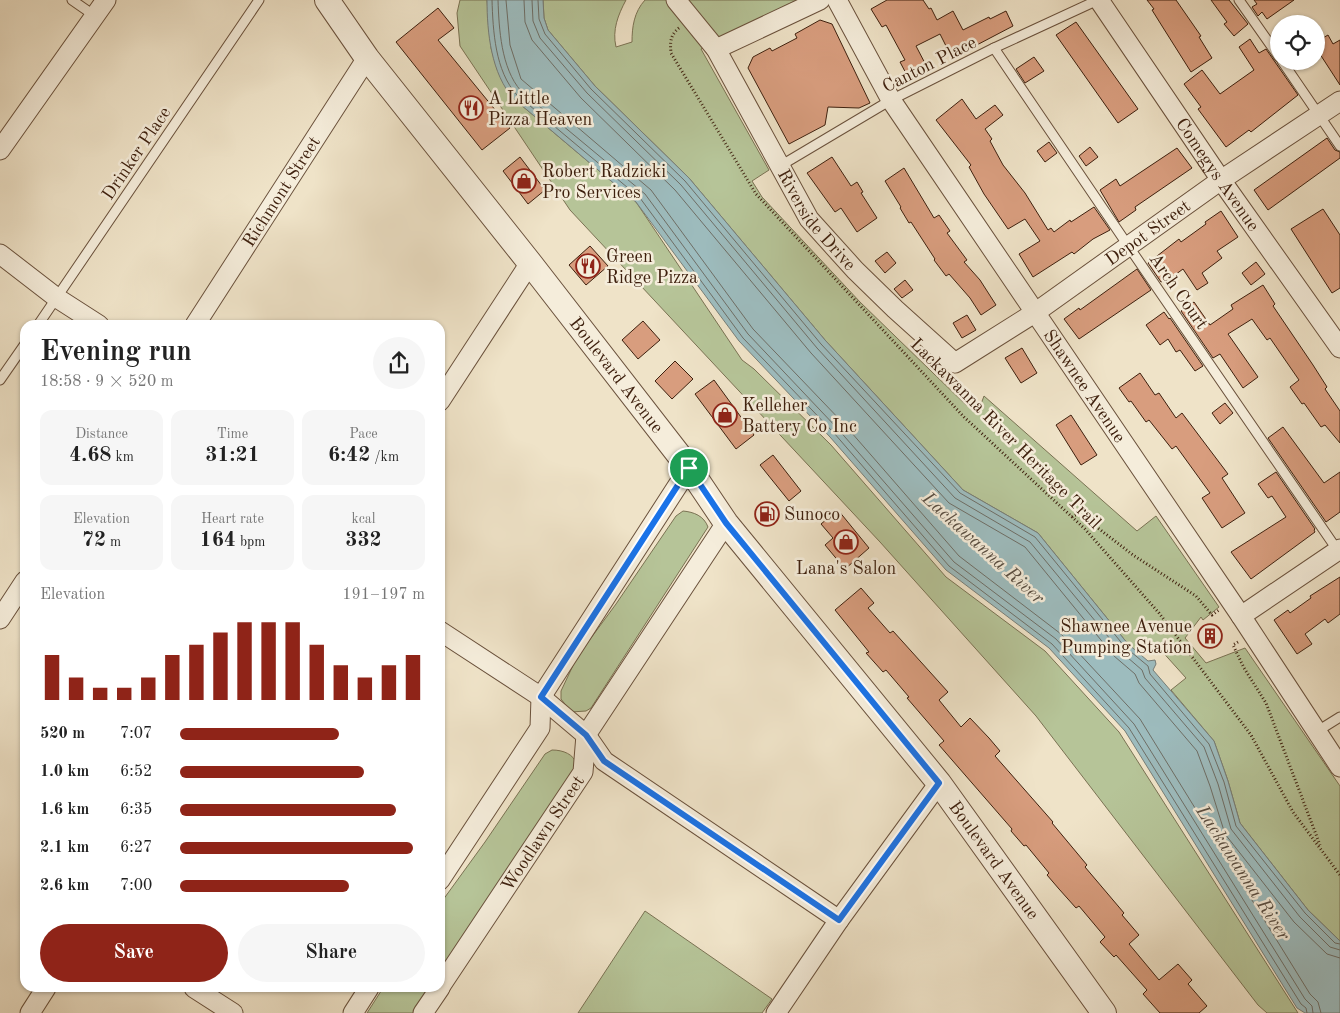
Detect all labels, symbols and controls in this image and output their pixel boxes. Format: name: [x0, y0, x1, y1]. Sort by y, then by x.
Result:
map controls: [1270, 15, 1325, 70]
button: locate: [1270, 15, 1325, 70]
street label: Canton Place: [880, 34, 979, 96]
place label: A Little Pizza Heaven: [488, 90, 593, 129]
restaurant icon: A Little Pizza Heaven: [458, 95, 484, 121]
street label: Drinker Place: [99, 104, 175, 203]
street label: Comegys Avenue: [1172, 115, 1262, 235]
street label: Richmont Street: [240, 133, 324, 250]
place label: Robert Radzicki Pro Services: [542, 163, 666, 202]
street label: Riverside Drive: [774, 167, 859, 274]
shop icon: Robert Radzicki Pro Services: [511, 168, 537, 194]
street label: Depot Street: [1102, 197, 1194, 270]
place label: Green Ridge Pizza: [606, 248, 698, 287]
street label: Arch Court: [1146, 250, 1211, 333]
restaurant icon: Green Ridge Pizza: [575, 253, 601, 279]
street label: Boulevard Avenue: [566, 314, 666, 437]
street label: Shawnee Avenue: [1040, 327, 1129, 446]
street label: Lackawanna River Heritage Trail: [907, 335, 1104, 533]
button: share: [373, 337, 425, 389]
text: Evening run: [40, 339, 192, 367]
text: 18:58 · 9 × 520 m: [40, 374, 173, 390]
place label: Kelleher Battery Co Inc: [742, 397, 857, 436]
shop icon: Kelleher Battery Co Inc: [712, 402, 738, 428]
text: Distance: [75, 427, 128, 441]
text: Time: [217, 427, 248, 441]
text: Pace: [349, 427, 378, 441]
text: 4.68: [69, 445, 112, 466]
text: 31:21: [205, 445, 260, 466]
text: 6:42: [328, 445, 370, 466]
pin: [668, 447, 710, 489]
text: km: [112, 450, 134, 464]
text: /km: [370, 450, 399, 464]
icon: arrive: [675, 454, 703, 482]
water label: Lackawanna River: [917, 489, 1048, 609]
fuel station icon: Sunoco: [754, 501, 780, 527]
place label: Sunoco: [784, 506, 840, 524]
text: Elevation: [73, 512, 130, 526]
text: Heart rate: [201, 512, 264, 526]
text: kcal: [351, 512, 376, 526]
shop icon: Lana's Salon: [833, 529, 859, 555]
text: 72: [82, 530, 106, 551]
text: 164: [199, 530, 236, 551]
text: 332: [345, 530, 382, 551]
text: m: [106, 535, 121, 549]
text: bpm: [236, 535, 266, 549]
place label: Lana's Salon: [796, 560, 896, 578]
text: Elevation: [40, 587, 105, 603]
text: 191–197 m: [342, 587, 425, 603]
place label: Shawnee Avenue Pumping Station: [1060, 618, 1192, 657]
building icon: Shawnee Avenue Pumping Station: [1197, 623, 1223, 649]
text: 520 m: [40, 726, 85, 742]
text: 7:07: [120, 726, 152, 742]
text: 1.0 km: [40, 764, 89, 780]
text: 6:52: [120, 764, 152, 780]
street label: Woodlawn Street: [499, 772, 588, 895]
street label: Boulevard Avenue: [945, 798, 1042, 923]
text: 1.6 km: [40, 802, 89, 818]
text: 6:35: [120, 802, 152, 818]
water label: Lackawanna River: [1191, 802, 1293, 945]
text: 2.1 km: [40, 840, 89, 856]
text: 6:27: [120, 840, 152, 856]
text: 2.6 km: [40, 878, 89, 894]
text: 7:00: [120, 878, 152, 894]
button: Save: [40, 924, 228, 982]
button: Share: [238, 924, 425, 982]

